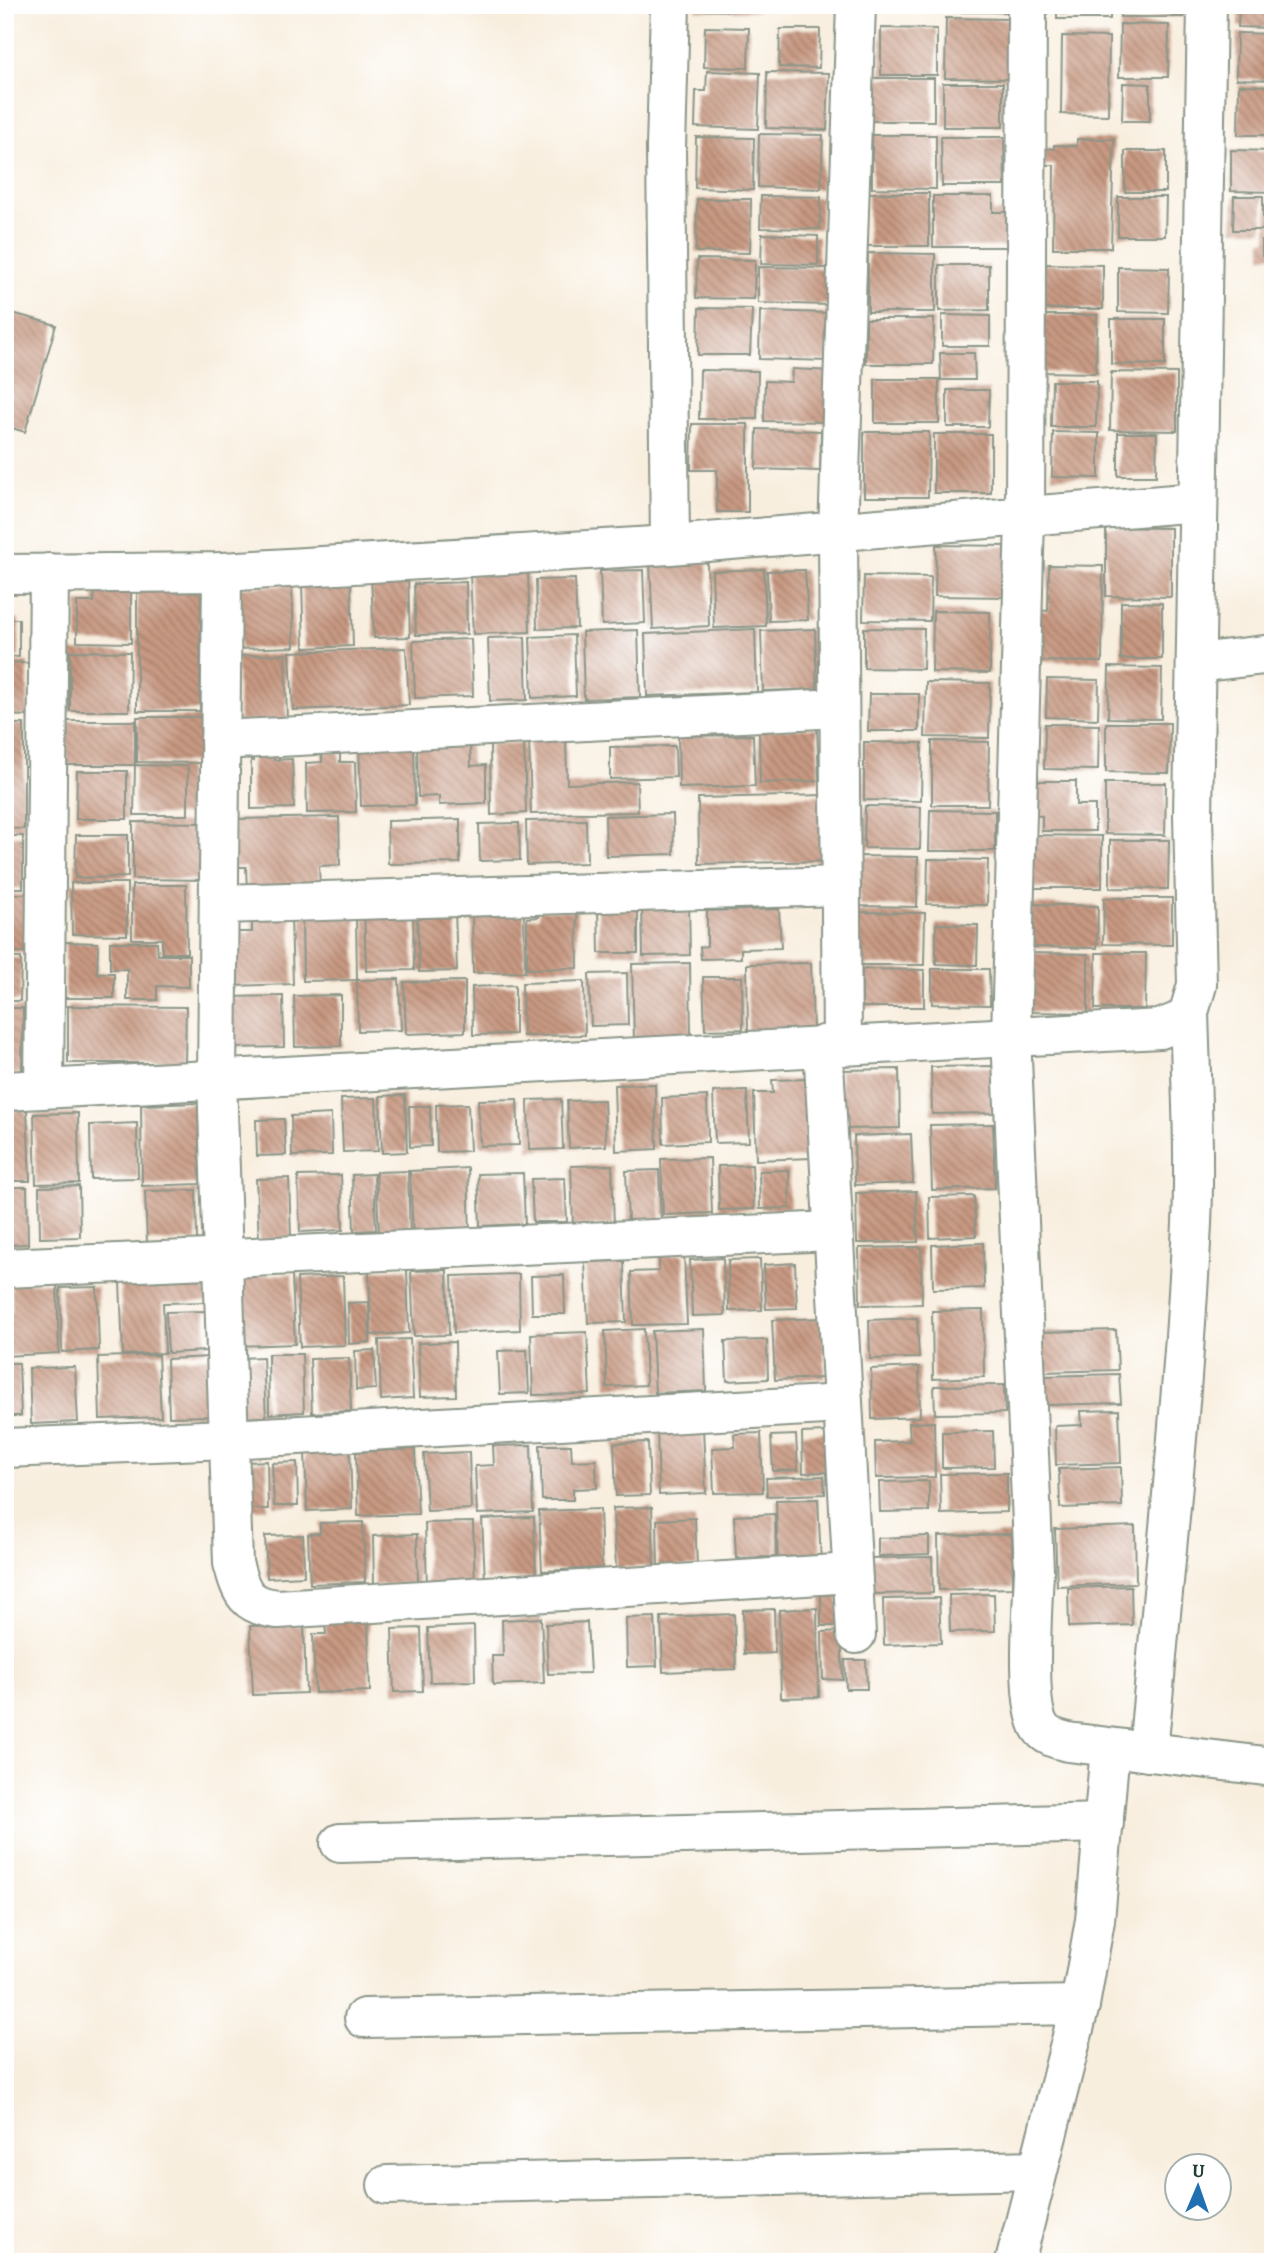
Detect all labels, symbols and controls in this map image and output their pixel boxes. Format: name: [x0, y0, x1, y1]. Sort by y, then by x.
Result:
north arrow: [1162, 2152, 1232, 2222]
text: U: [1192, 2158, 1206, 2184]

